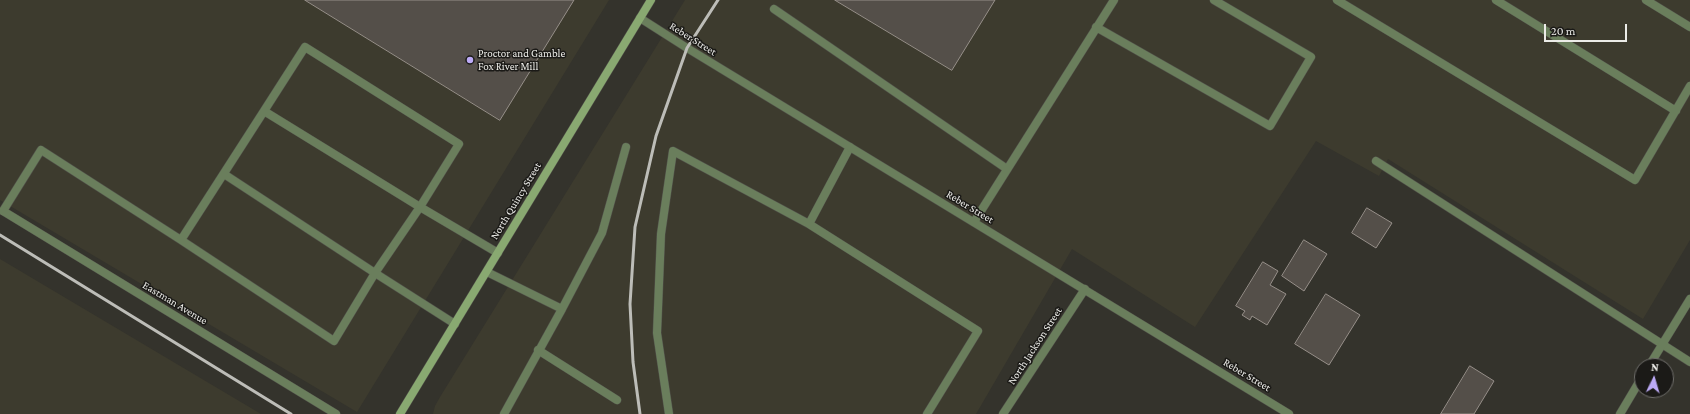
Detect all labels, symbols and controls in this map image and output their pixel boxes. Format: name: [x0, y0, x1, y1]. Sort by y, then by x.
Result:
scale bar: [1546, 16, 1629, 42]
street label: Reber Street: [667, 19, 719, 59]
text: 20 m: [1551, 24, 1575, 38]
place label: Proctor and Gamble Fox River Mill: [478, 47, 565, 73]
marker: Proctor and Gamble Fox River Mill: [465, 55, 475, 65]
street label: North Quincy Street: [488, 160, 544, 242]
street label: Reber Street: [944, 188, 996, 226]
street label: Eastman Avenue: [140, 278, 210, 328]
street label: North Jackson Street: [1005, 305, 1065, 387]
street label: Reber Street: [1221, 356, 1273, 394]
north arrow: [1634, 358, 1674, 398]
text: N: [1651, 361, 1659, 373]

